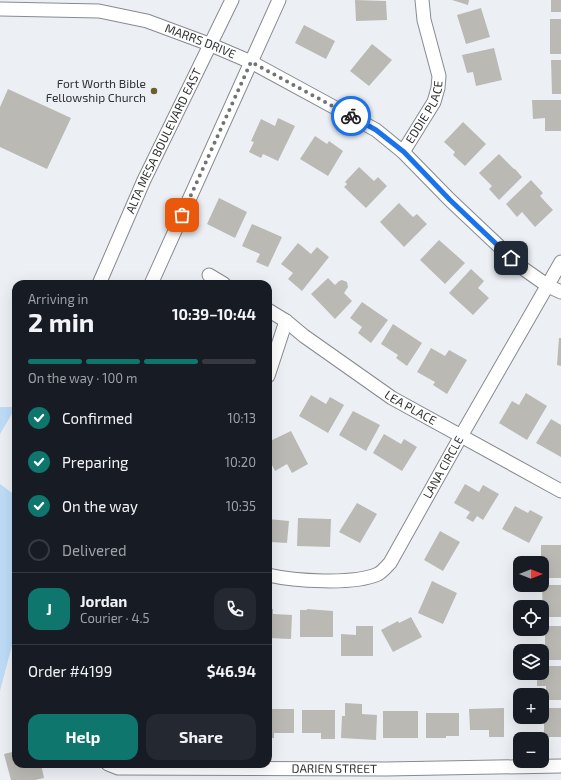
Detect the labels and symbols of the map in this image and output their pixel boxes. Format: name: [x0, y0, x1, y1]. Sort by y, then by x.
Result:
street label: MARRS DRIVE: [163, 20, 238, 61]
street label: ALTA MESA BOULEVARD EAST: [122, 66, 204, 215]
place label: Fort Worth Bible Fellowship Church: [46, 76, 146, 104]
street label: EDDIE PLACE: [402, 80, 445, 146]
marker: Fort Worth Bible Fellowship Church: [149, 86, 159, 96]
courier: [331, 96, 371, 136]
pin: [165, 198, 199, 232]
pin: [494, 241, 528, 275]
street label: LEA PLACE: [382, 387, 439, 427]
street label: LANA CIRCLE: [420, 433, 466, 501]
north arrow: [513, 556, 549, 592]
street label: DARIEN STREET: [291, 761, 377, 775]

